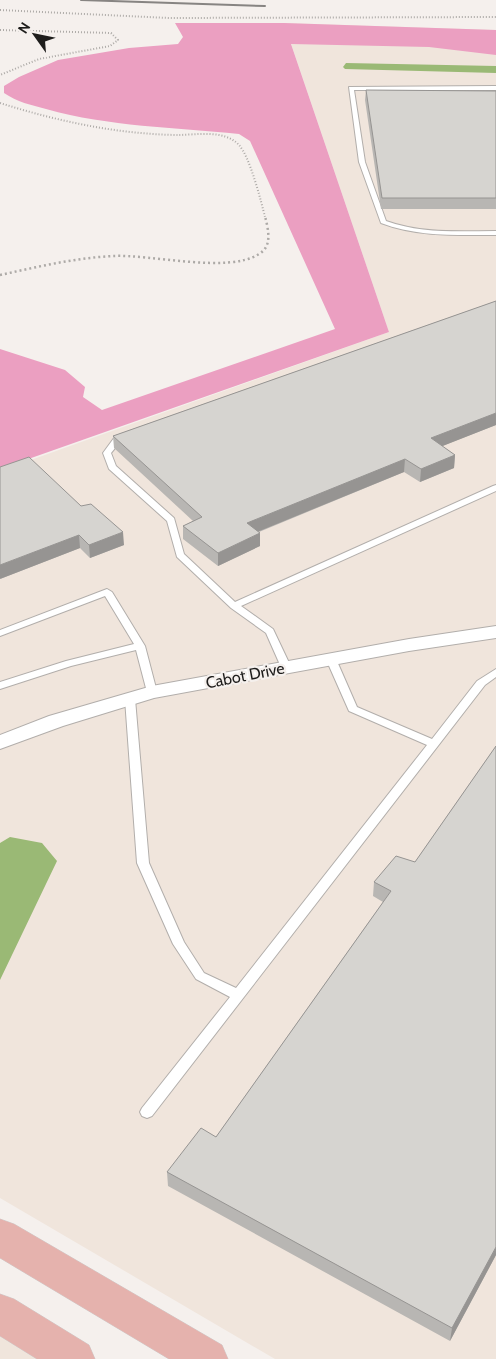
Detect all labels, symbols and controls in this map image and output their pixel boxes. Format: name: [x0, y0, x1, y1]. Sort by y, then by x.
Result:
north arrow: [10, 10, 60, 60]
text: N: [14, 19, 34, 37]
street label: Cabot Drive: [204, 659, 286, 692]

